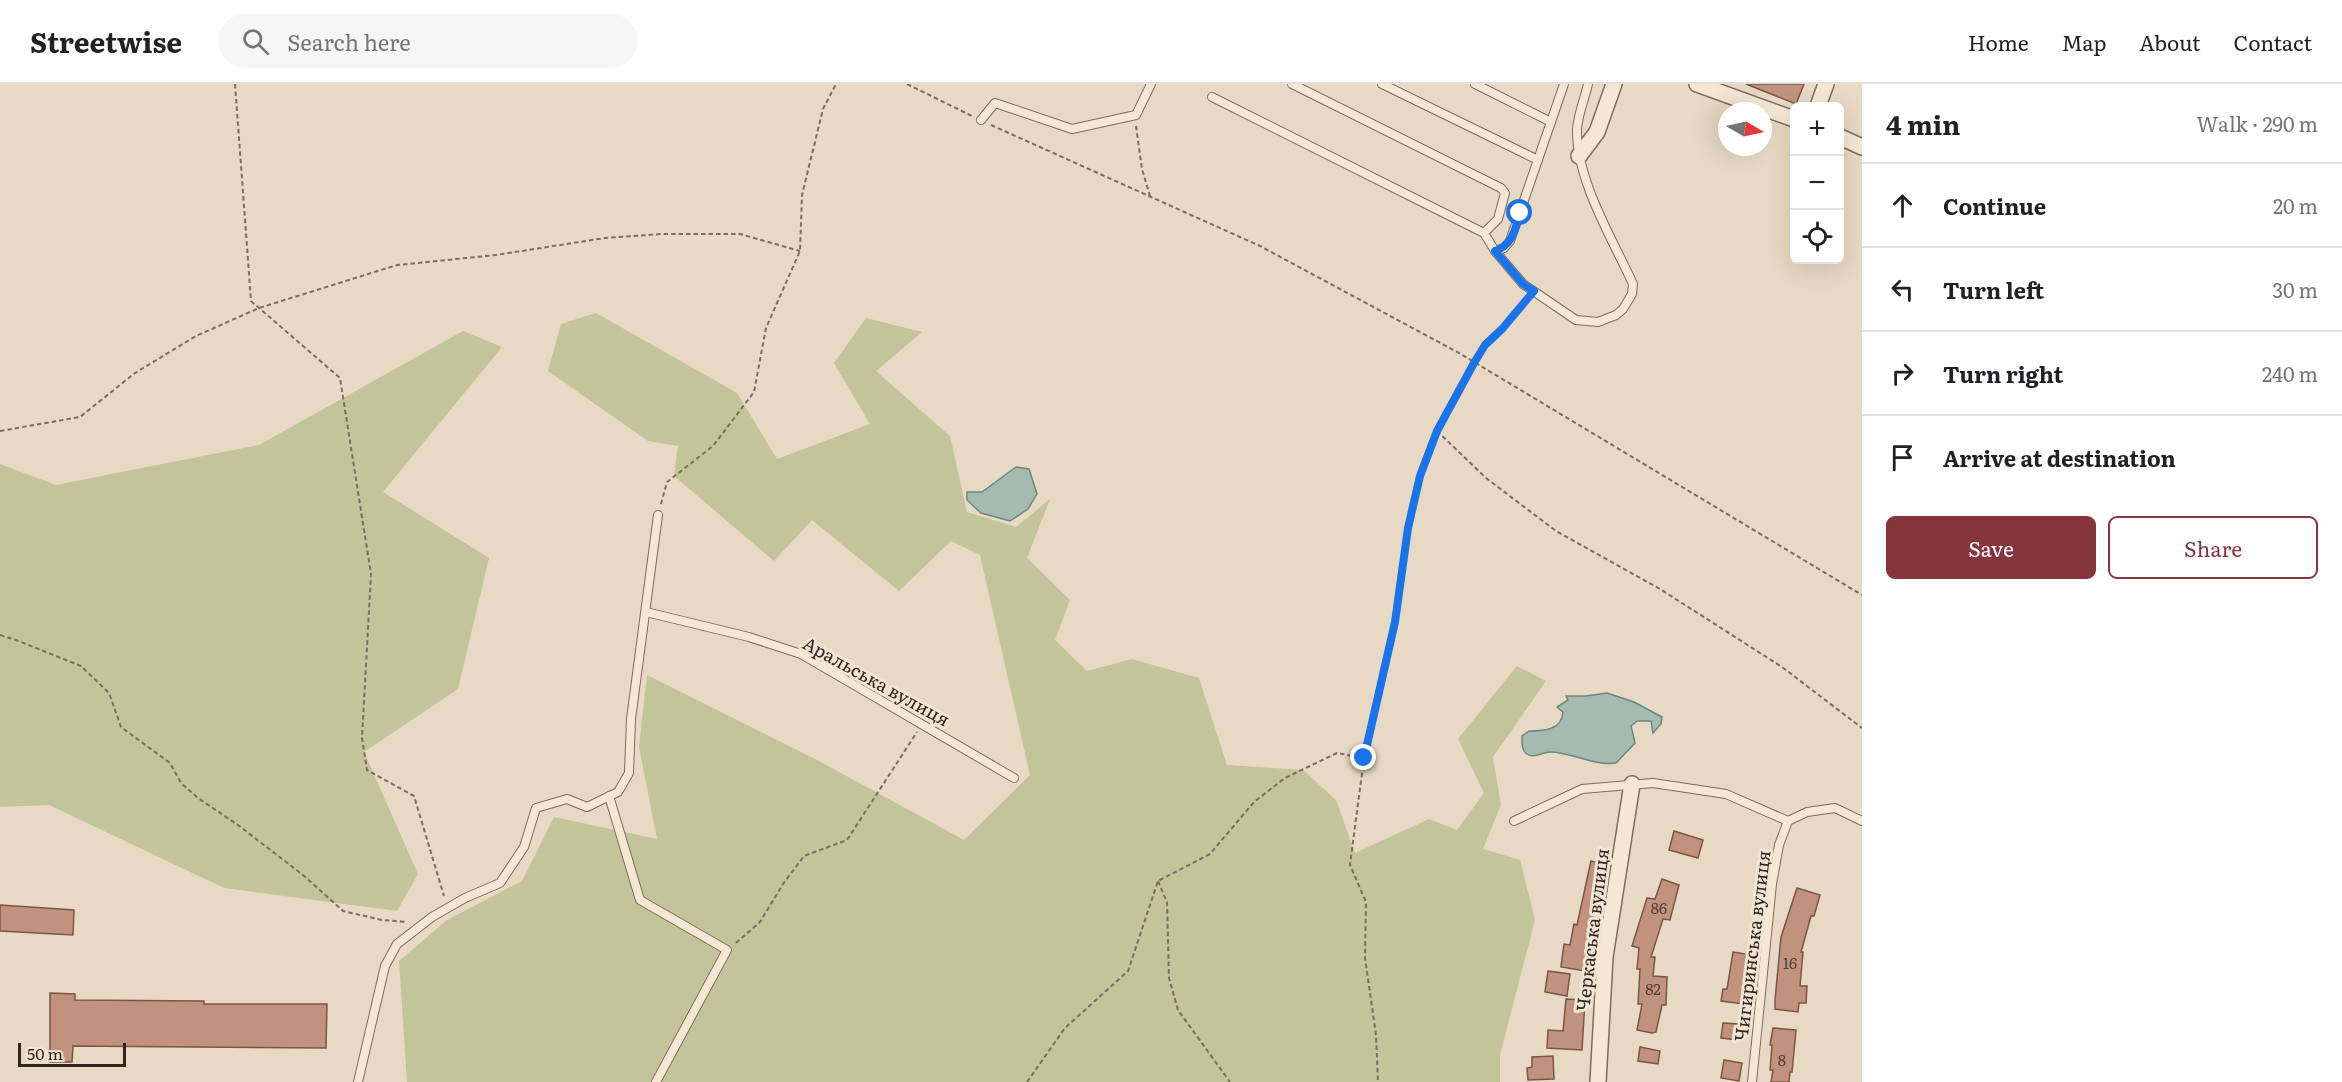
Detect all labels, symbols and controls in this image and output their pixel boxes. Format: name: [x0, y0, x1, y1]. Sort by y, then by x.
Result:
search box: [218, 14, 638, 68]
text: Streetwise: [30, 20, 182, 62]
icon: search: [239, 25, 272, 58]
text: Search here: [287, 25, 411, 58]
text: Home: [1968, 26, 2029, 57]
text: Map: [2062, 26, 2106, 57]
text: About: [2139, 26, 2201, 57]
text: Contact: [2234, 26, 2312, 57]
north arrow: [1718, 102, 1772, 156]
map controls: [1790, 102, 1844, 264]
button: +: [1790, 102, 1844, 156]
text: 4 min: [1886, 104, 1960, 143]
text: Walk · 290 m: [2197, 108, 2318, 138]
button: −: [1790, 156, 1844, 210]
icon: ahead: [1886, 189, 1919, 222]
text: Continue: [1943, 189, 2046, 222]
text: 20 m: [2273, 190, 2318, 220]
route start: [1506, 199, 1532, 225]
button: locate: [1790, 210, 1844, 264]
icon: left: [1886, 273, 1919, 306]
text: Turn left: [1943, 273, 2044, 306]
text: 30 m: [2272, 274, 2318, 304]
icon: right: [1886, 357, 1919, 390]
text: Turn right: [1943, 357, 2063, 390]
text: 240 m: [2262, 358, 2318, 388]
icon: arrive: [1886, 441, 1919, 474]
text: Arrive at destination: [1943, 441, 2176, 474]
button: Save: [1886, 516, 2096, 579]
button: Share: [2108, 516, 2318, 579]
street label: Аральська вулиця: [798, 629, 955, 732]
route end: [1350, 744, 1376, 770]
street label: Черкаська вулиця: [1568, 847, 1615, 1013]
street label: Чигиринська вулиця: [1726, 849, 1777, 1043]
house number: 86: [1651, 896, 1667, 919]
house number: 16: [1783, 951, 1797, 974]
house number: 82: [1645, 977, 1661, 1000]
scale bar: [18, 1040, 126, 1068]
text: 50 m: [27, 1041, 63, 1065]
house number: 8: [1778, 1048, 1786, 1071]

